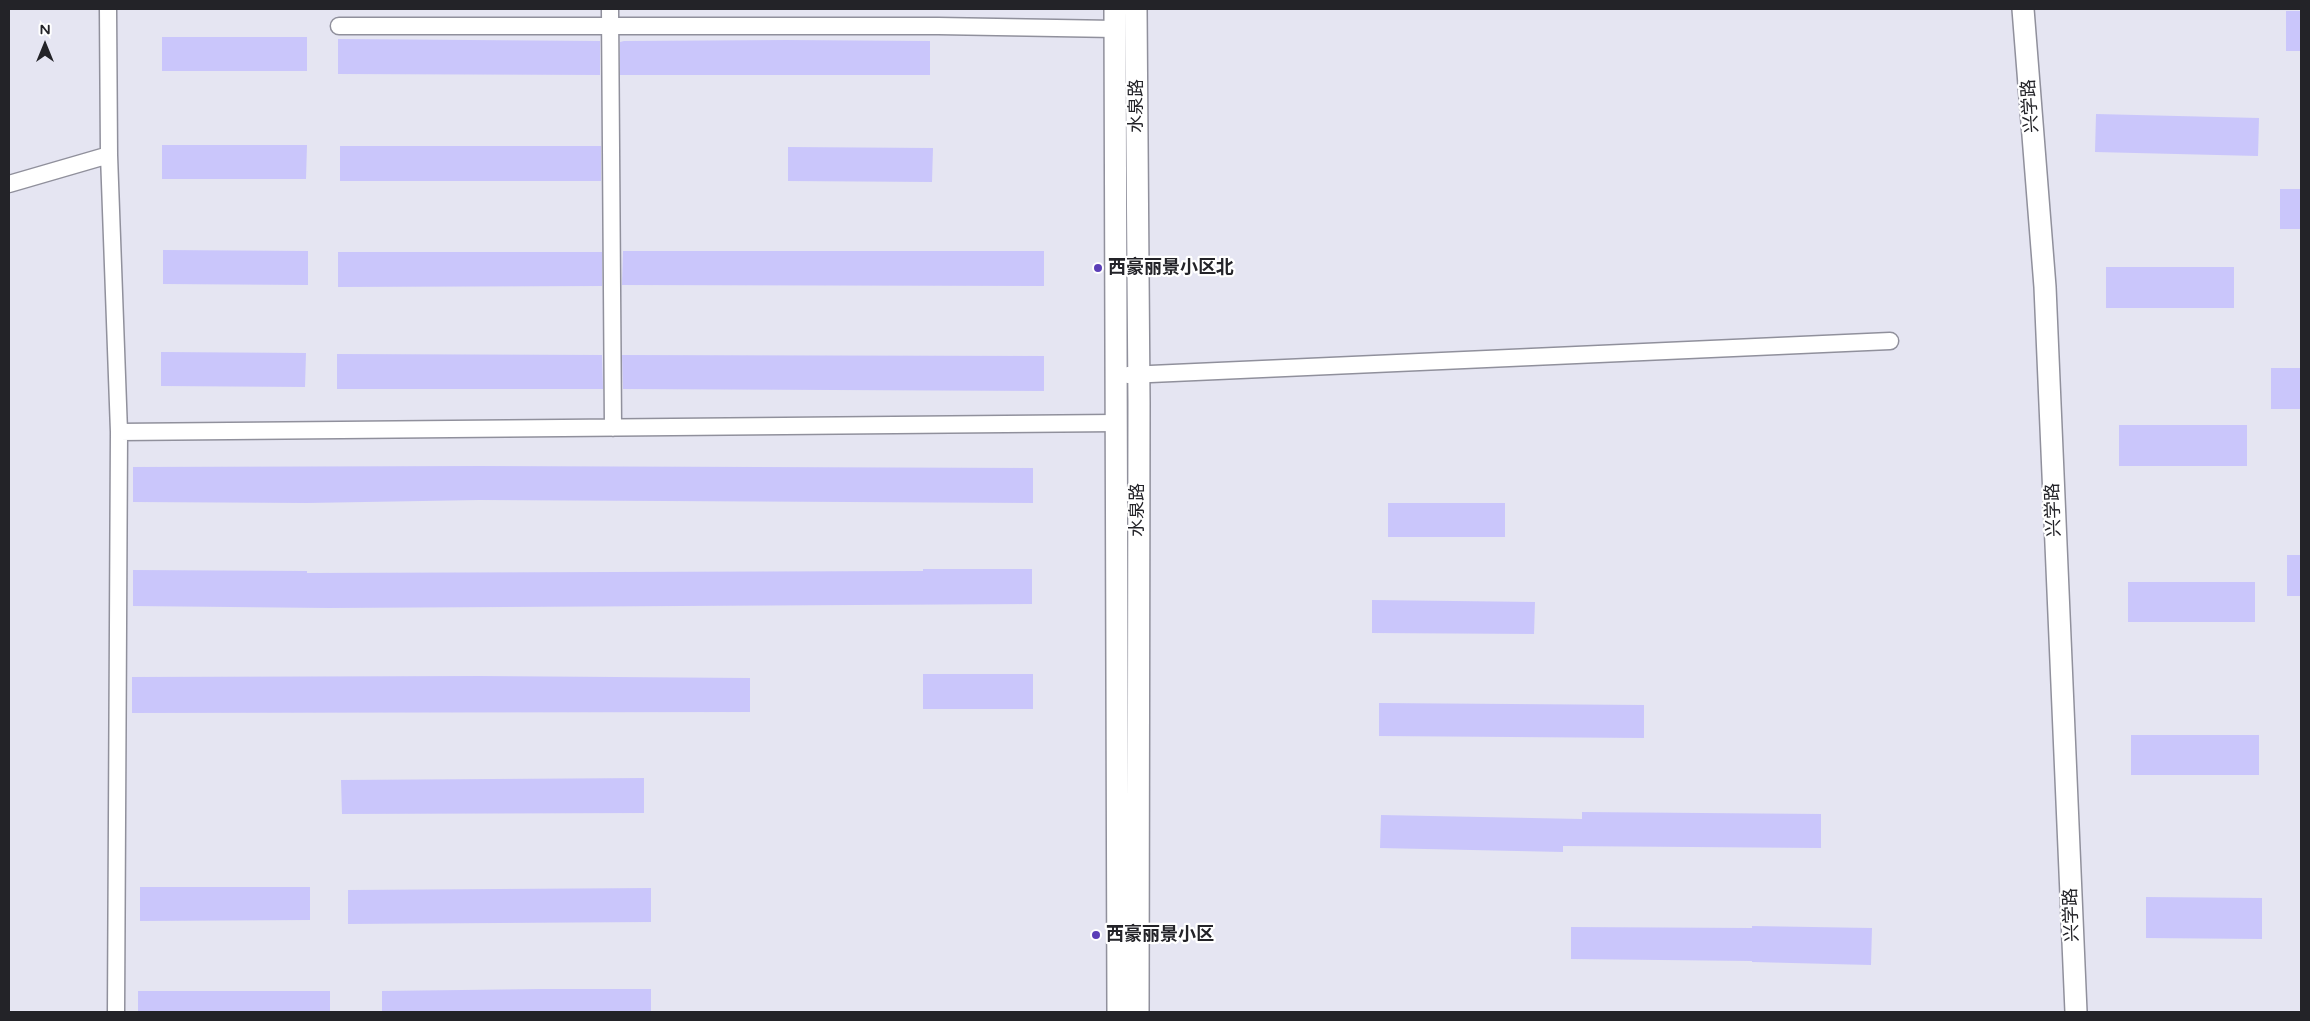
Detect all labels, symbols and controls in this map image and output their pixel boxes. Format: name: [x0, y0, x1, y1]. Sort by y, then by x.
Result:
north arrow: [20, 20, 70, 70]
text: N: [39, 21, 51, 38]
street label: 兴学路: [2018, 78, 2044, 134]
street label: 水泉路: [1126, 79, 1148, 133]
place label: 西豪丽景小区北: [1108, 257, 1234, 279]
marker: 西豪丽景小区北: [1092, 262, 1104, 274]
street label: 水泉路: [1127, 483, 1149, 537]
street label: 兴学路: [2042, 483, 2066, 537]
street label: 兴学路: [2060, 888, 2084, 942]
place label: 西豪丽景小区: [1106, 924, 1214, 946]
marker: 西豪丽景小区: [1090, 929, 1102, 941]

